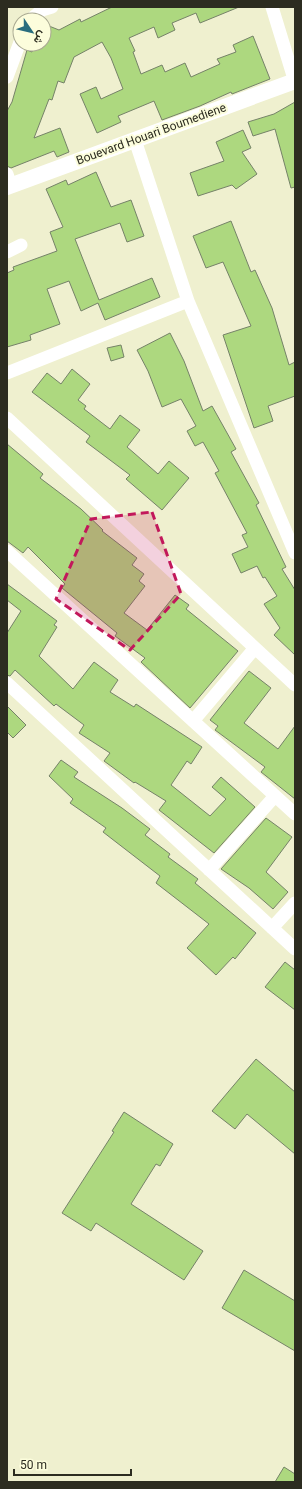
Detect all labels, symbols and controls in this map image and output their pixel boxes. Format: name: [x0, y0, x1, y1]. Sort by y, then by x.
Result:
north arrow: [12, 12, 52, 52]
text: ش: [31, 28, 49, 47]
street label: Bouevard Houari Boumediene: [74, 100, 228, 168]
scale bar: [14, 1451, 131, 1477]
text: 50 m: [20, 1458, 47, 1472]

